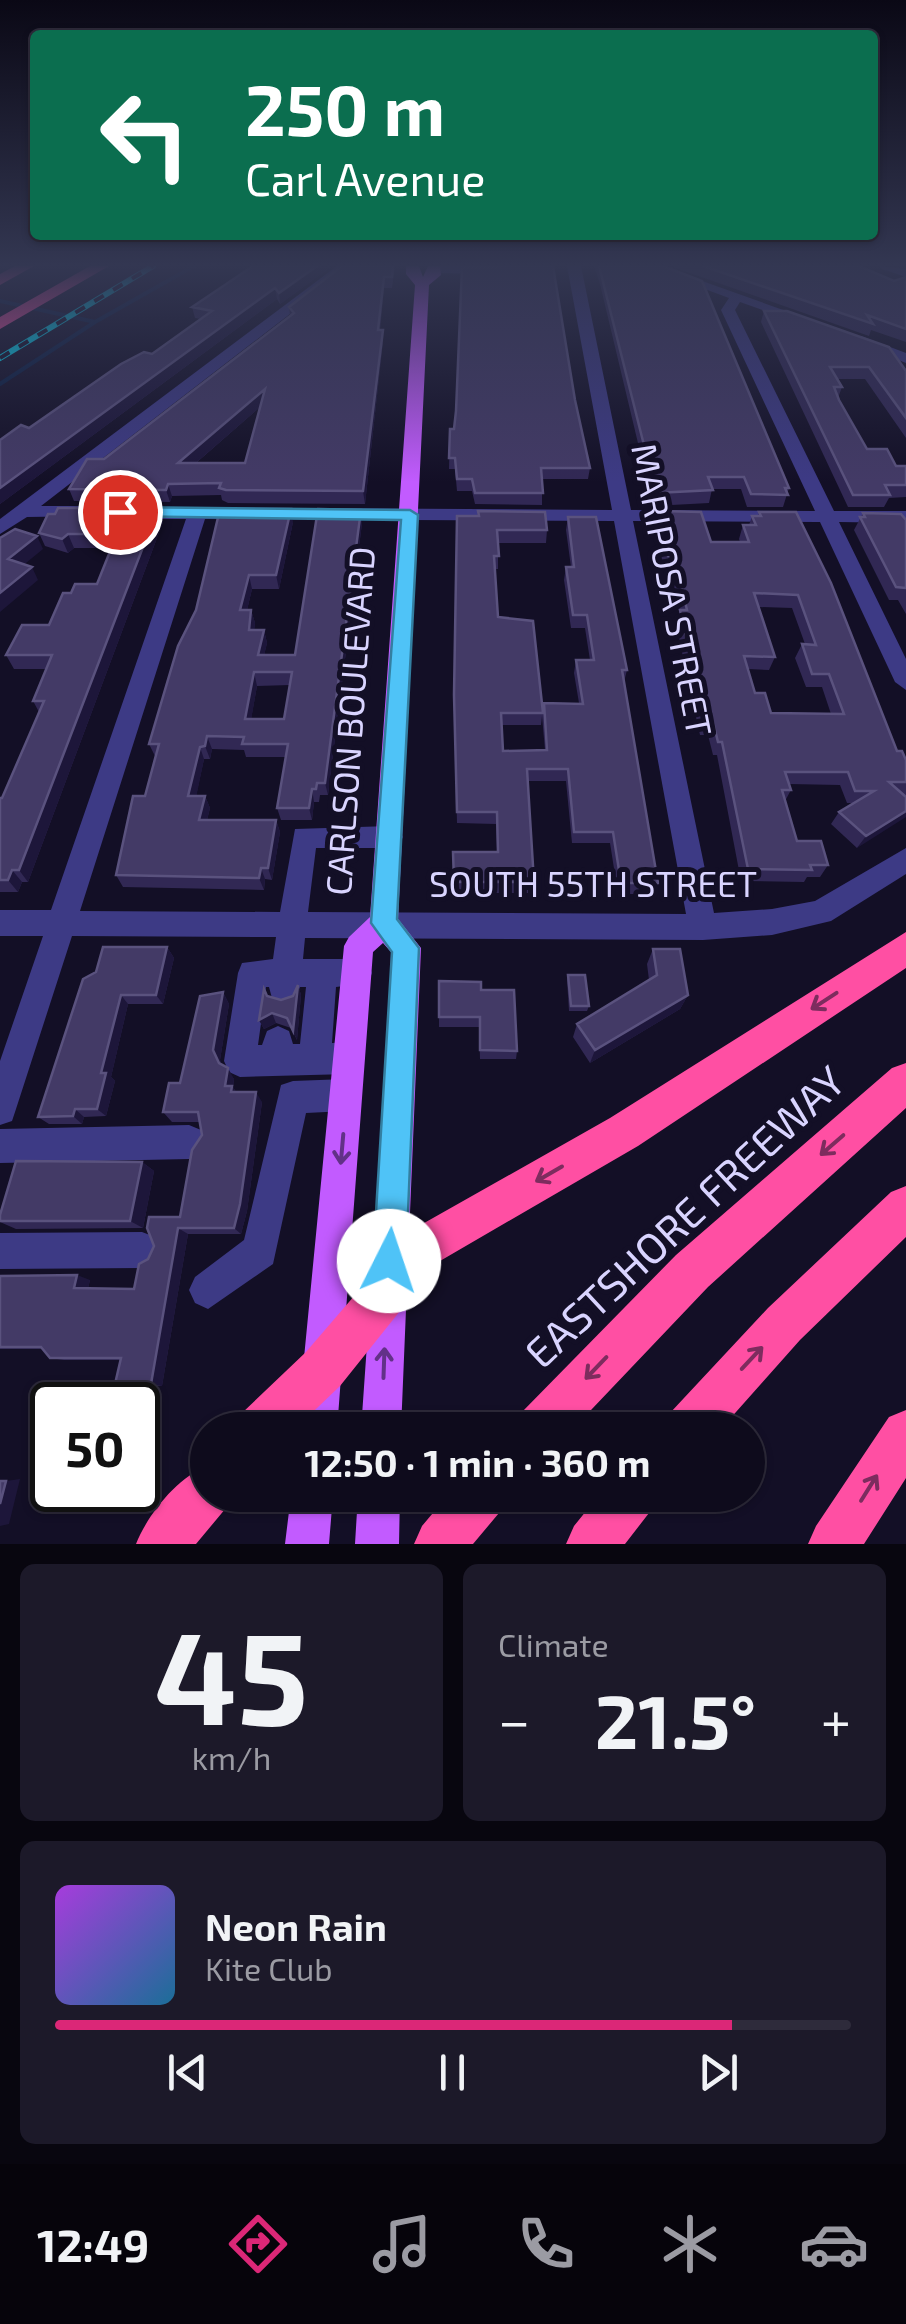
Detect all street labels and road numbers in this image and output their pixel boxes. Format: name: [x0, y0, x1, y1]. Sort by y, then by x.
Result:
street label: MARIPOSA STREET: [624, 440, 722, 739]
street label: CARLSON BOULEVARD: [316, 545, 382, 897]
street label: SOUTH 55TH STREET: [429, 862, 757, 904]
street label: EASTSHORE FREEWAY: [514, 1055, 854, 1376]

